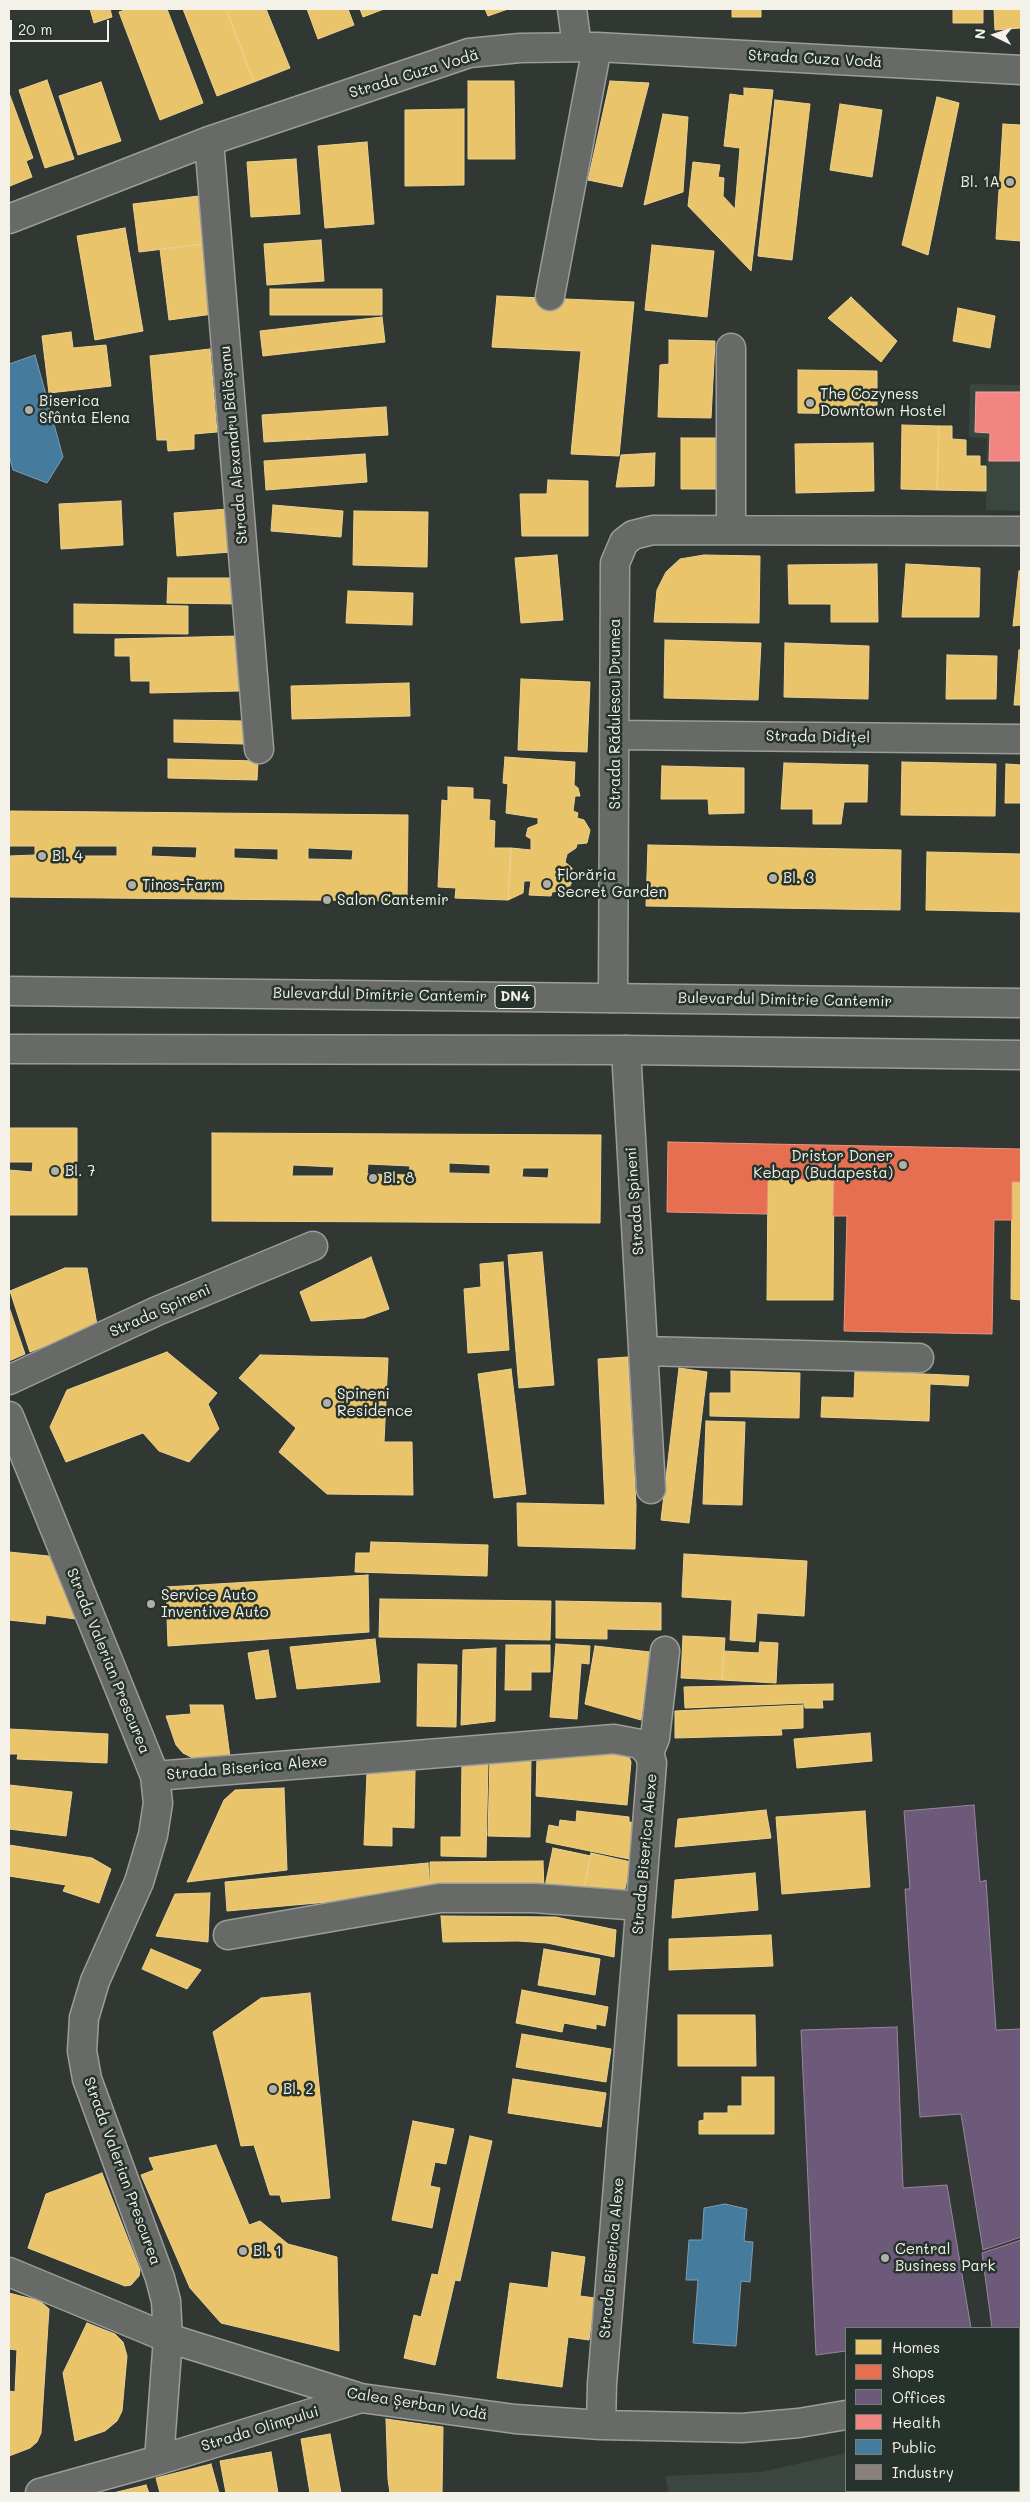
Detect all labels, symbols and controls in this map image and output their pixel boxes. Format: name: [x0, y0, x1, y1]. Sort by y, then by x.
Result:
scale bar: [12, 10, 111, 42]
north arrow: [970, 10, 1020, 60]
text: 20 m: [18, 19, 52, 39]
text: N: [970, 28, 989, 40]
street label: Strada Cuza Vodă: [347, 46, 481, 102]
street label: Strada Cuza Vodă: [747, 46, 883, 72]
place label: Bl. 1A: [961, 173, 1000, 191]
marker: Bl. 1A: [1004, 176, 1016, 188]
street label: Strada Alexandru Bălășanu: [216, 345, 252, 545]
place label: The Cozyness Downtown Hostel: [820, 385, 946, 420]
place label: Biserica Sfânta Elena: [39, 392, 130, 427]
marker: The Cozyness Downtown Hostel: [804, 397, 816, 409]
marker: Biserica Sfânta Elena: [23, 404, 35, 416]
street label: Strada Rădulescu Drumea: [606, 618, 624, 810]
street label: Strada Didițel: [766, 727, 870, 747]
place label: Bl. 4: [52, 847, 83, 865]
marker: Bl. 4: [36, 850, 48, 862]
place label: Florăria Secret Garden: [557, 866, 667, 901]
place label: Bl. 3: [783, 869, 814, 887]
marker: Bl. 3: [767, 872, 779, 884]
place label: Tinos-Farm: [142, 876, 223, 894]
marker: Florăria Secret Garden: [541, 878, 553, 890]
marker: Tinos-Farm: [126, 879, 138, 891]
place label: Salon Cantemir: [337, 891, 449, 909]
marker: Salon Cantemir: [321, 894, 333, 906]
street label: Bulevardul Dimitrie Cantemir: [273, 984, 487, 1006]
road number: DN4: [495, 986, 535, 1009]
street label: Bulevardul Dimitrie Cantemir: [678, 989, 892, 1011]
street label: Strada Spineni: [622, 1146, 648, 1256]
place label: Dristor Doner Kebap (Budapesta): [753, 1147, 893, 1182]
marker: Dristor Doner Kebap (Budapesta): [897, 1159, 909, 1171]
place label: Bl. 7: [65, 1162, 96, 1180]
marker: Bl. 7: [49, 1165, 61, 1177]
place label: Bl. 8: [383, 1169, 414, 1187]
marker: Bl. 8: [367, 1172, 379, 1184]
street label: Strada Spineni: [107, 1281, 213, 1341]
place label: Spineni Residence: [337, 1385, 413, 1420]
marker: Spineni Residence: [321, 1397, 333, 1409]
street label: Strada Valerian Prescurea: [62, 1566, 154, 1756]
place label: Service Auto Inventive Auto: [161, 1586, 269, 1621]
marker: Service Auto Inventive Auto: [145, 1598, 157, 1610]
street label: Strada Biserica Alexe: [166, 1752, 328, 1784]
street label: Strada Biserica Alexe: [629, 1773, 661, 1935]
street label: Strada Valerian Prescurea: [80, 2075, 164, 2267]
place label: Bl. 2: [283, 2080, 314, 2098]
marker: Bl. 2: [267, 2083, 279, 2095]
street label: Strada Biserica Alexe: [596, 2177, 628, 2339]
place label: Central Business Park: [895, 2240, 995, 2275]
place label: Bl. 1: [253, 2242, 282, 2260]
marker: Bl. 1: [237, 2245, 249, 2257]
marker: Central Business Park: [879, 2252, 891, 2264]
legend: [845, 2327, 1020, 2492]
text: Homes: [892, 2337, 940, 2357]
text: Shops: [892, 2362, 934, 2382]
street label: Calea Șerban Vodă: [346, 2384, 488, 2424]
text: Offices: [892, 2387, 946, 2407]
street label: Strada Olimpului: [199, 2403, 321, 2455]
text: Health: [892, 2412, 940, 2432]
text: Public: [892, 2437, 936, 2457]
text: Industry: [892, 2462, 954, 2482]

